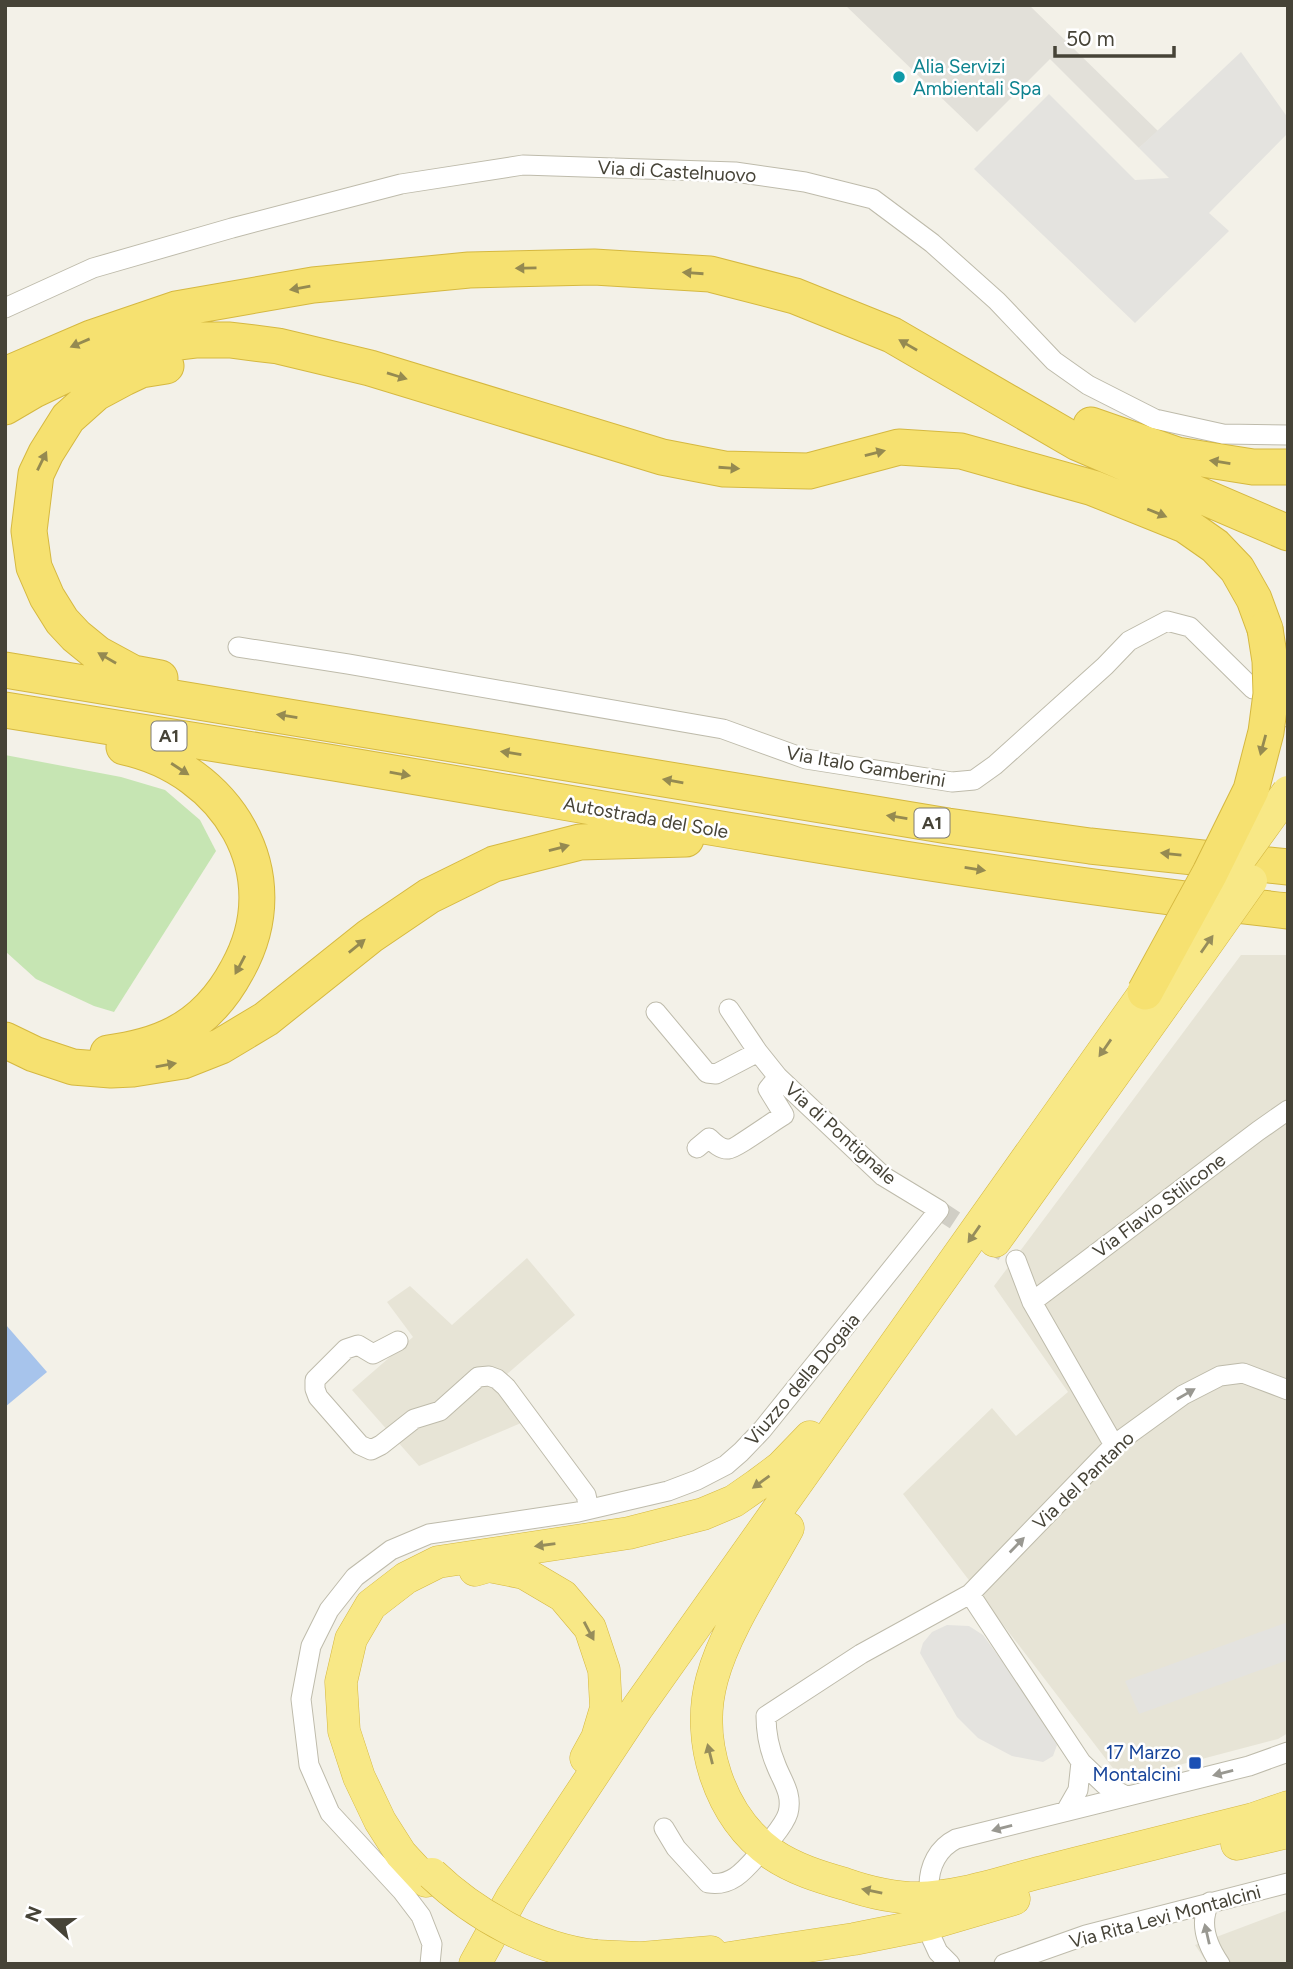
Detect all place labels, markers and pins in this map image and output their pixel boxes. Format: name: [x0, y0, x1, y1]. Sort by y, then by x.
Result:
place label: Alia Servizi Ambientali Spa: [913, 55, 1041, 100]
marker: Alia Servizi Ambientali Spa: [891, 69, 907, 85]
place label: 17 Marzo Montalcini: [1093, 1741, 1181, 1786]
marker: 17 Marzo Montalcini: [1187, 1755, 1203, 1771]

